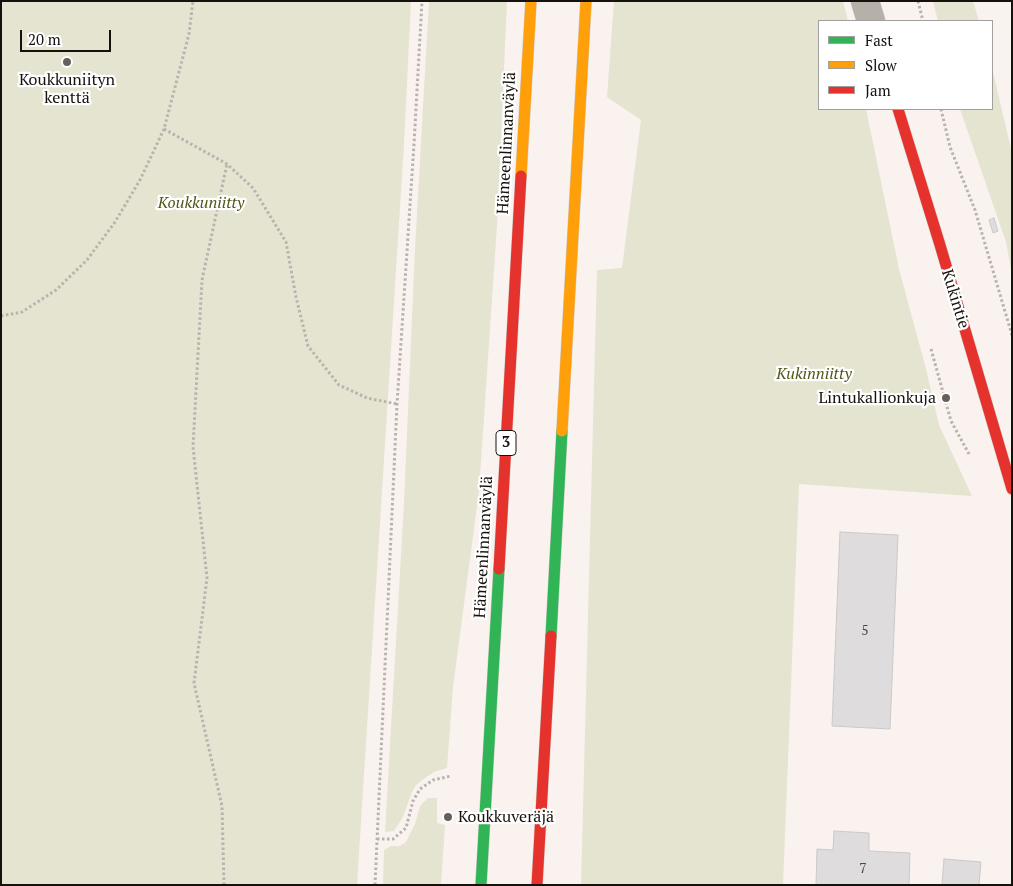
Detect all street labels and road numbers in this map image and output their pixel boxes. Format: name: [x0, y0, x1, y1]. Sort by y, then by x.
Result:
street label: Hämeenlinnanväylä: [494, 71, 520, 215]
street label: Kukintie: [937, 267, 973, 331]
road number: 3: [496, 430, 516, 456]
street label: Hämeenlinnanväylä: [471, 475, 497, 619]

